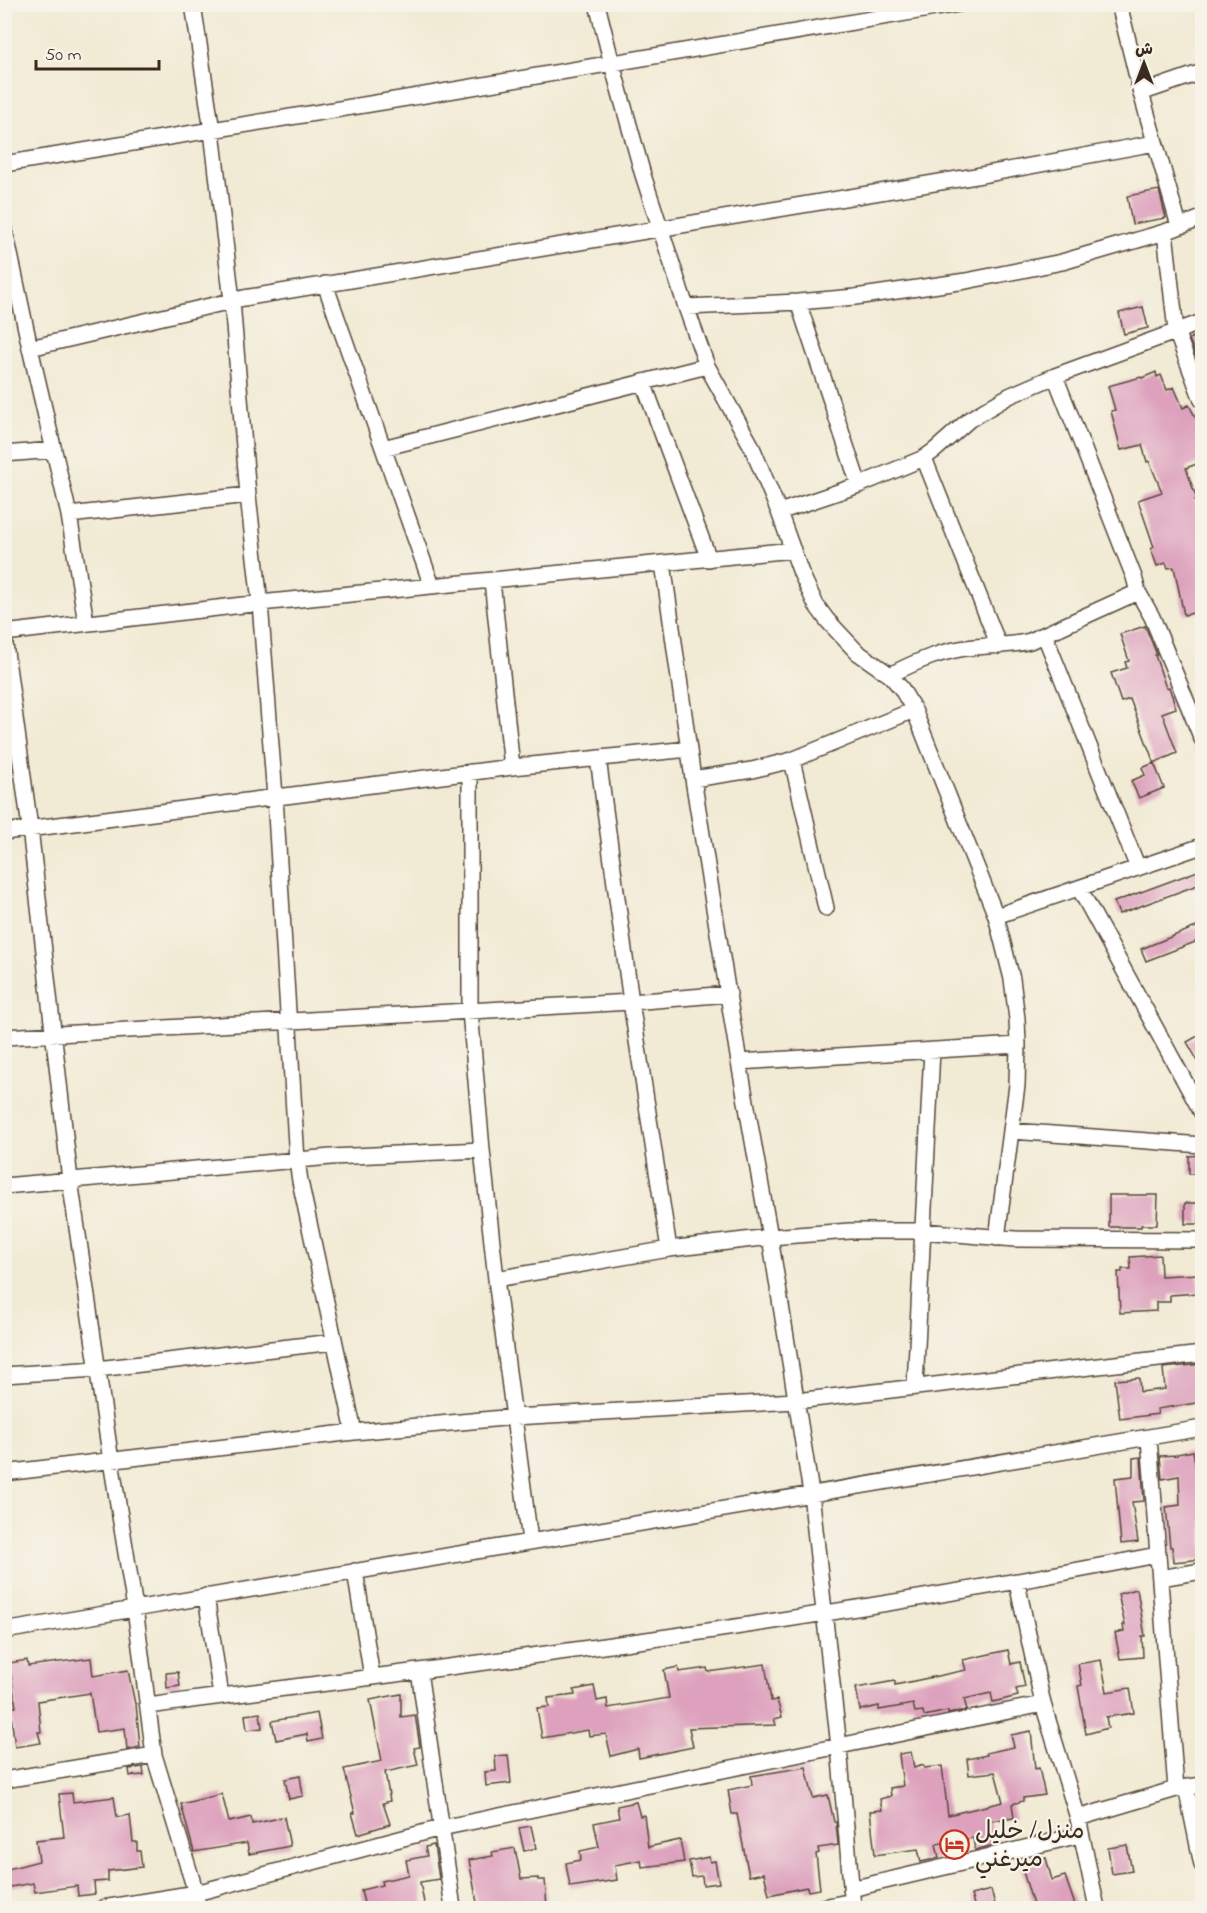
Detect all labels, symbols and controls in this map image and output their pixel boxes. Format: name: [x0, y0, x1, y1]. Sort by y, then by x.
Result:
scale bar: [36, 33, 159, 71]
north arrow: [1114, 33, 1174, 93]
text: ش: [1135, 38, 1153, 62]
text: 50 m: [45, 43, 82, 69]
place label: منزل/ خليل ميرغني: [975, 1815, 1084, 1879]
hotel icon: منزل/ خليل ميرغني: [938, 1828, 970, 1860]

